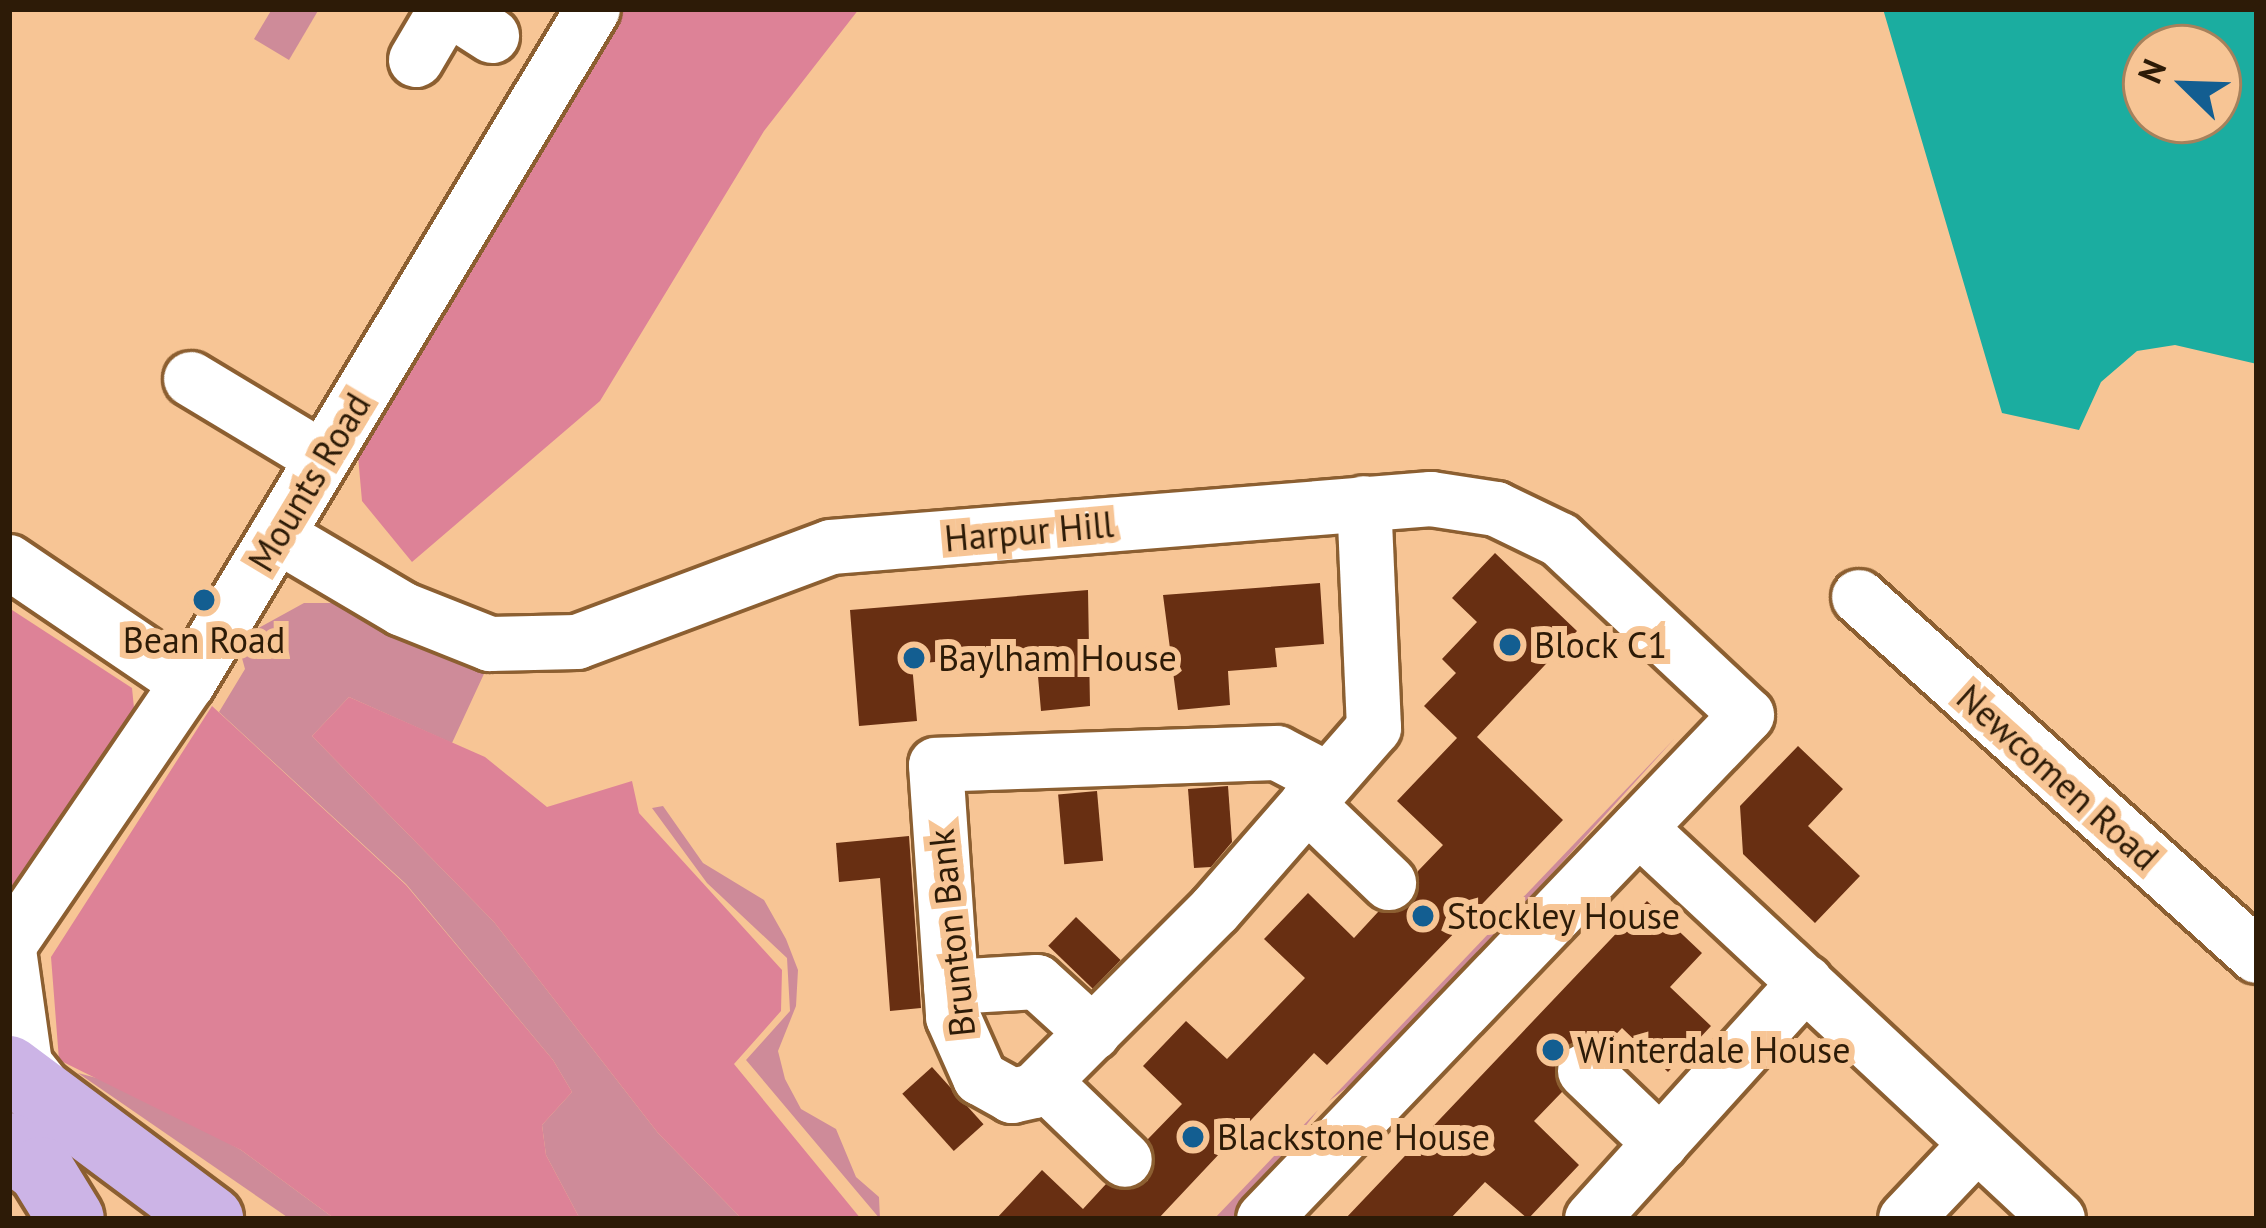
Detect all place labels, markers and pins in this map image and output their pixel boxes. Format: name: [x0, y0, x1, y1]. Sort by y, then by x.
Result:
marker: Bean Road: [191, 587, 217, 613]
place label: Bean Road: [123, 618, 285, 662]
place label: Block C1: [1534, 623, 1668, 667]
marker: Block C1: [1497, 632, 1523, 658]
place label: Baylham House: [938, 636, 1177, 680]
marker: Baylham House: [901, 645, 927, 671]
place label: Stockley House: [1447, 894, 1681, 938]
marker: Stockley House: [1410, 903, 1436, 929]
place label: Winterdale House: [1577, 1028, 1850, 1072]
marker: Winterdale House: [1540, 1037, 1566, 1063]
place label: Blackstone House: [1217, 1115, 1490, 1159]
marker: Blackstone House: [1180, 1124, 1206, 1150]

